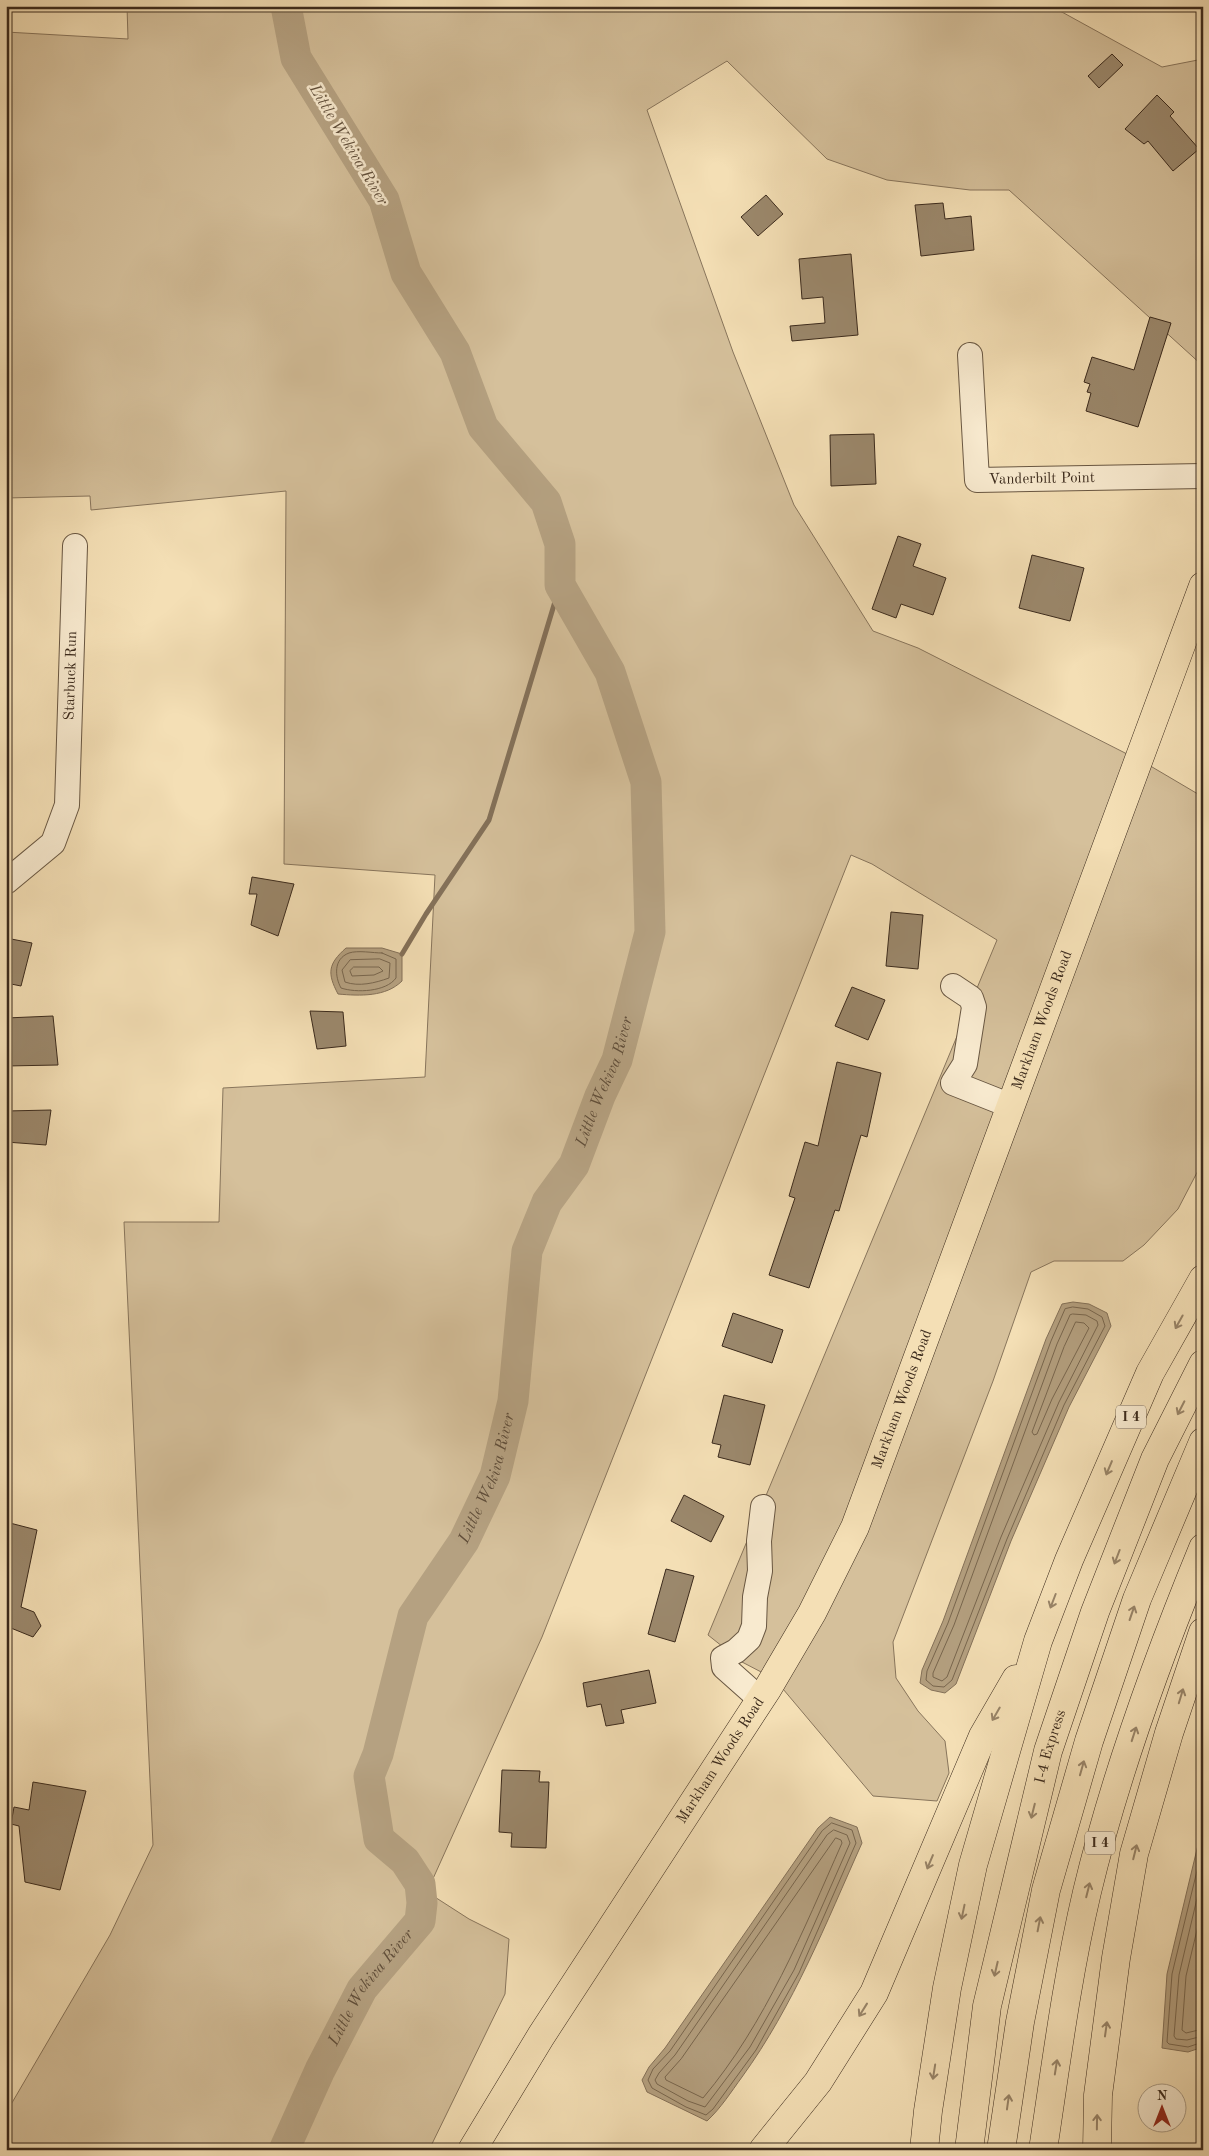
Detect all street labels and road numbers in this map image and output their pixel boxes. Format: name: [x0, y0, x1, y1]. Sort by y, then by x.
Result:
street label: Vanderbilt Point: [988, 470, 1095, 487]
street label: Starbuck Run: [62, 631, 80, 720]
street label: Markham Woods Road: [1010, 949, 1075, 1092]
street label: Markham Woods Road: [870, 1328, 935, 1471]
road number: I 4: [1116, 1405, 1146, 1428]
street label: Markham Woods Road: [674, 1695, 767, 1826]
street label: I-4 Express: [1033, 1708, 1069, 1785]
road number: I 4: [1085, 1832, 1115, 1855]

